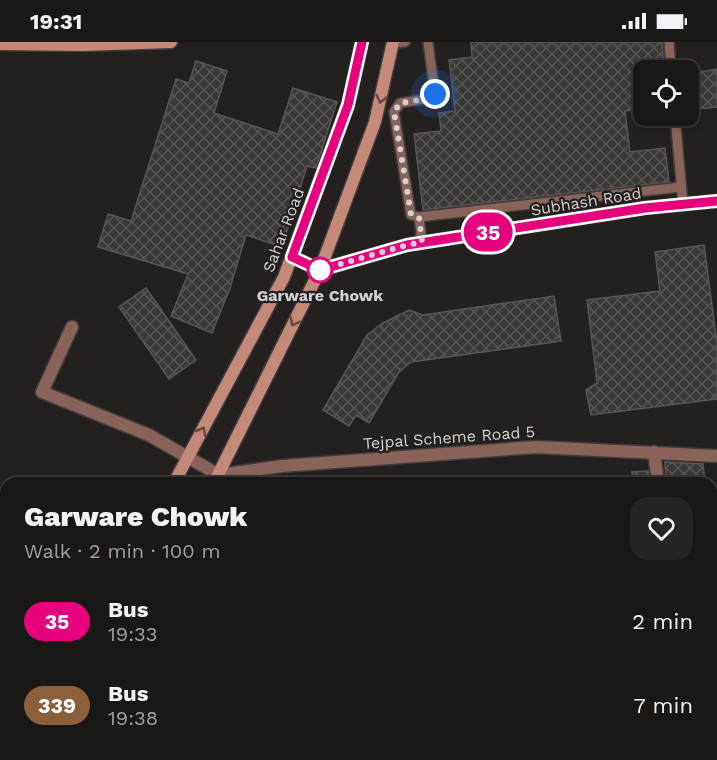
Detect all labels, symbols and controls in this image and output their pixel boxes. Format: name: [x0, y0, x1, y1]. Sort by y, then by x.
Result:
text: 19:31: [30, 9, 82, 34]
map controls: [633, 60, 699, 126]
button: locate: [633, 60, 699, 126]
your location: [420, 79, 450, 109]
one-way arrow: [375, 94, 388, 104]
street label: Subhash Road: [529, 183, 643, 220]
street label: Sahar Road: [259, 185, 308, 275]
line badge: 35: [461, 212, 515, 252]
text: 35: [476, 220, 500, 245]
marker: Garware Chowk: [307, 257, 333, 283]
place label: Garware Chowk: [257, 286, 383, 305]
one-way arrow: [290, 316, 302, 327]
street label: Tejpal Scheme Road 5: [362, 422, 536, 453]
one-way arrow: [195, 427, 206, 438]
button: heart: [630, 497, 693, 560]
text: Garware Chowk: [24, 500, 247, 533]
text: Walk · 2 min · 100 m: [24, 539, 220, 563]
text: Bus: [108, 597, 148, 622]
text: 35: [45, 609, 69, 634]
text: 2 min: [632, 609, 693, 634]
text: 19:33: [108, 622, 157, 646]
text: Bus: [108, 681, 148, 706]
text: 339: [38, 693, 76, 718]
text: 7 min: [633, 693, 693, 718]
text: 19:38: [108, 706, 158, 730]

